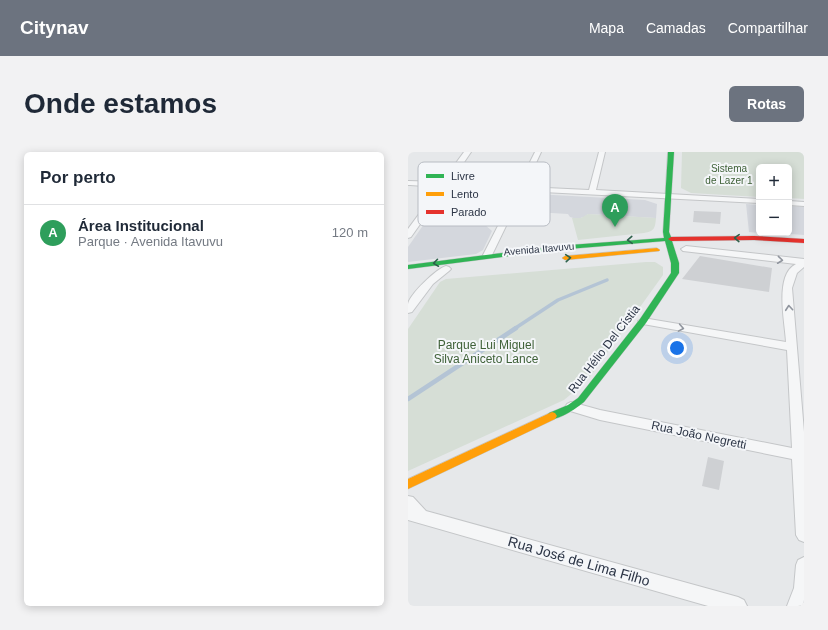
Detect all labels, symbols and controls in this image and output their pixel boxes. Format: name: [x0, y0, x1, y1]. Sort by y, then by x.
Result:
text: Citynav: [20, 17, 89, 38]
text: Mapa: [589, 20, 624, 36]
text: Camadas: [646, 20, 706, 36]
text: Compartilhar: [728, 20, 808, 36]
button: Rotas: [729, 86, 804, 122]
text: Onde estamos: [24, 88, 217, 119]
legend: [418, 162, 550, 226]
park label: Sistema de Lazer 1: [705, 163, 753, 186]
map controls: [756, 164, 792, 236]
button: +: [756, 164, 792, 200]
text: Por perto: [40, 168, 116, 187]
text: Livre: [451, 170, 475, 182]
text: Lento: [451, 188, 479, 200]
pin: A: [602, 194, 628, 227]
button: −: [756, 200, 792, 236]
text: Parado: [451, 206, 486, 218]
text: Área Institucional: [78, 217, 204, 234]
text: A: [48, 225, 58, 240]
text: 120 m: [332, 225, 368, 240]
text: Parque · Avenida Itavuvu: [78, 234, 223, 249]
one-way arrow: [734, 234, 740, 243]
one-way arrow: [627, 236, 633, 245]
street label: Avenida Itavuvu: [503, 240, 575, 258]
one-way arrow: [565, 253, 571, 262]
one-way arrow: [777, 255, 783, 264]
one-way arrow: [433, 258, 439, 267]
street label: Rua Hélio Del Cístia: [565, 302, 643, 396]
one-way arrow: [784, 305, 793, 311]
one-way arrow: [678, 323, 684, 331]
park label: Parque Lui Miguel Silva Aniceto Lance: [434, 338, 539, 366]
your location: [667, 338, 687, 358]
street label: Rua João Negretti: [650, 418, 748, 452]
street label: Rua José de Lima Filho: [506, 533, 652, 589]

